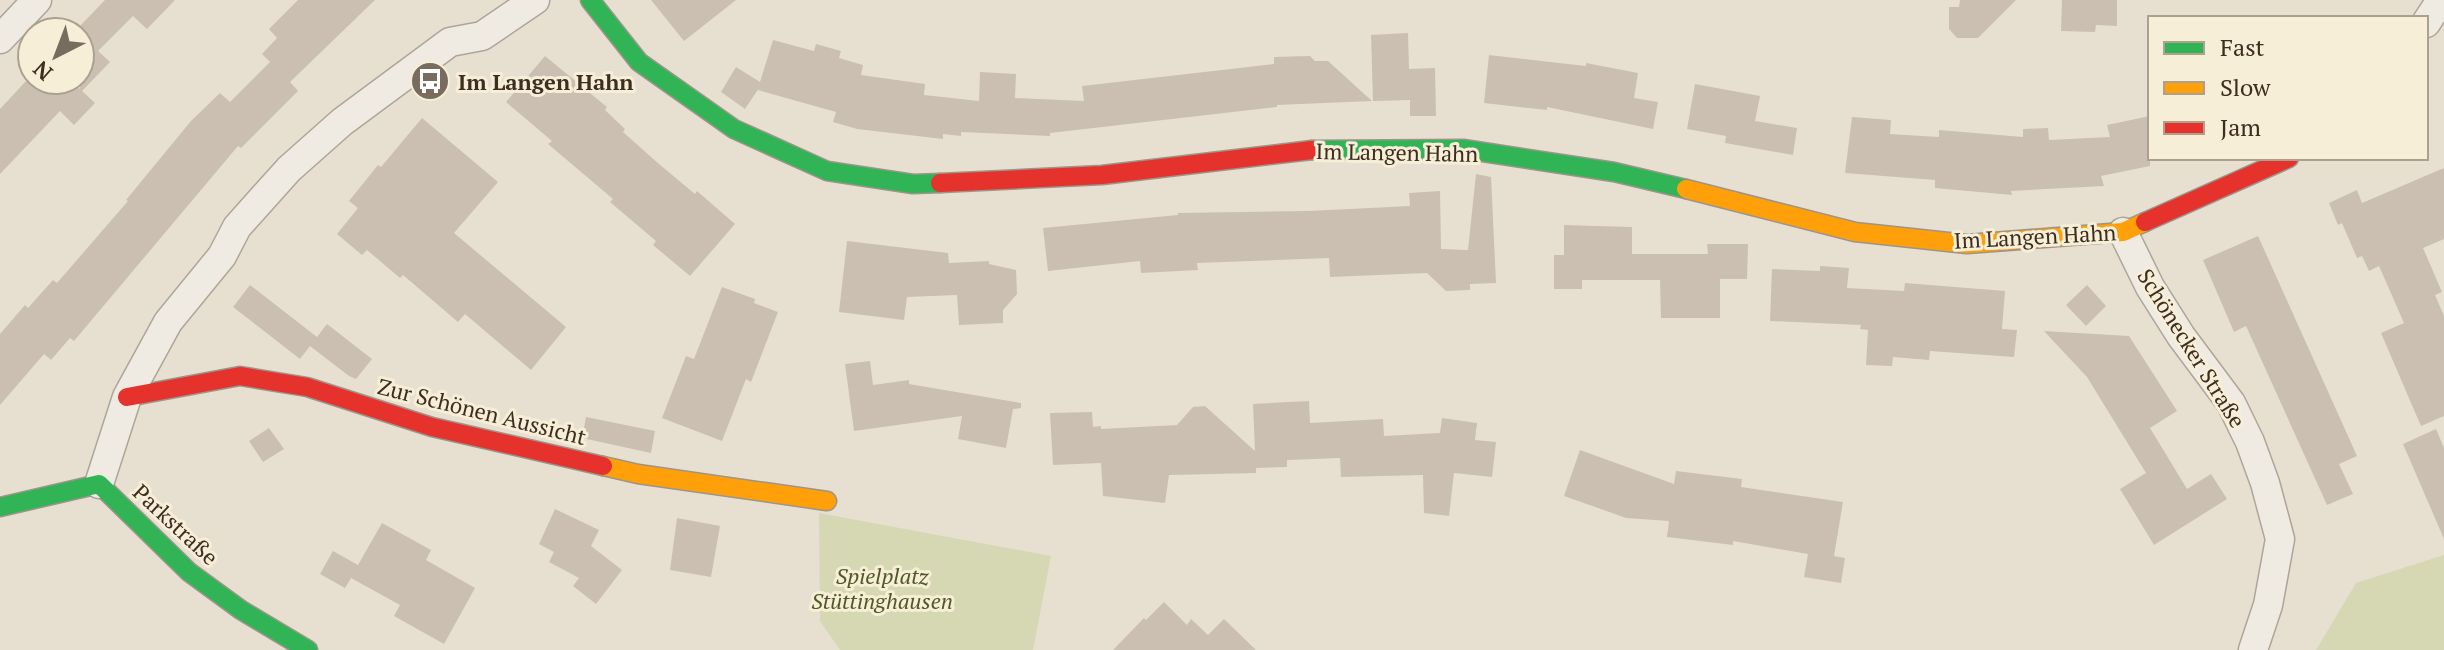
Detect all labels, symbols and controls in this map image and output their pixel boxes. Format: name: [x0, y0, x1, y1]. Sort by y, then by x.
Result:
north arrow: [16, 16, 96, 96]
legend: [2148, 16, 2428, 160]
text: Fast: [2220, 31, 2265, 63]
text: N: [26, 55, 58, 88]
bus stop icon: Im Langen Hahn: [409, 60, 451, 102]
place label: Im Langen Hahn: [458, 67, 633, 96]
text: Slow: [2220, 71, 2271, 103]
text: Jam: [2220, 111, 2261, 143]
street label: Im Langen Hahn: [1316, 136, 1478, 168]
street label: Im Langen Hahn: [1953, 217, 2117, 255]
street label: Schönecker Straße: [2131, 263, 2253, 433]
street label: Zur Schönen Aussicht: [375, 371, 589, 451]
street label: Parkstraße: [127, 477, 225, 571]
park label: Spielplatz Stüttinghausen: [811, 561, 953, 615]

